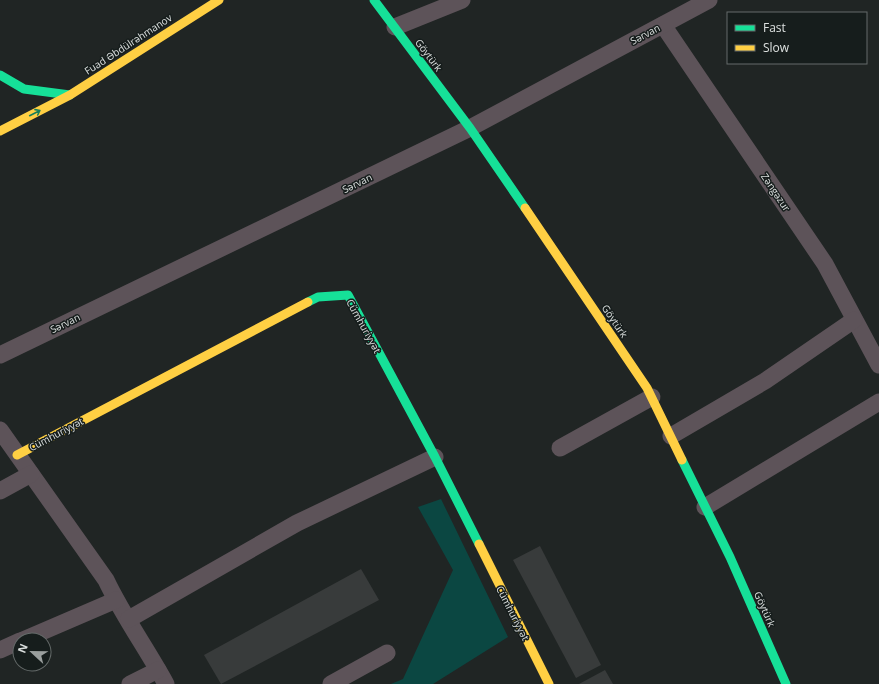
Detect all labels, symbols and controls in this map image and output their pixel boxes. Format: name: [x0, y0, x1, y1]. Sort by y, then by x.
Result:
street label: Fuad Əbdülrəhmanov: [82, 10, 174, 78]
legend: [727, 12, 867, 64]
text: Fast: [763, 19, 786, 36]
street label: Sərvan: [628, 20, 662, 48]
street label: Göytürk: [412, 36, 446, 75]
text: Slow: [763, 39, 790, 56]
one-way arrow: [28, 109, 40, 116]
street label: Sərvan: [340, 170, 374, 196]
street label: Zəngəzur: [758, 170, 794, 214]
street label: Cümhuriyyət: [343, 296, 385, 356]
street label: Göytürk: [599, 302, 632, 341]
street label: Sərvan: [48, 310, 82, 336]
street label: Cümhuriyyət: [26, 414, 86, 454]
street label: Cümhuriyyət: [493, 583, 533, 643]
street label: Göytürk: [751, 589, 779, 630]
north arrow: [12, 632, 52, 672]
text: N: [14, 641, 31, 655]

